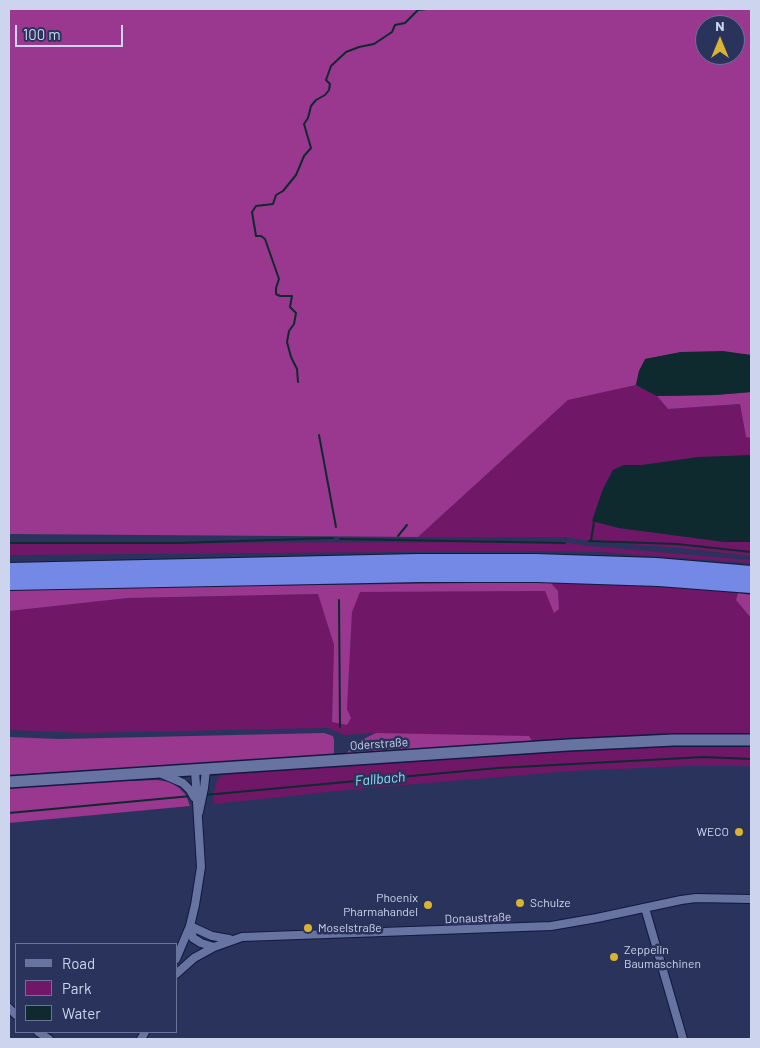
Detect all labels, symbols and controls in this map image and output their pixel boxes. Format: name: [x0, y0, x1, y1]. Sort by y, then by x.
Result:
scale bar: [18, 15, 125, 47]
north arrow: [695, 15, 745, 65]
text: N: [715, 17, 725, 34]
text: 100 m: [23, 25, 61, 43]
street label: Oderstraße: [349, 735, 409, 753]
water label: Fallbach: [354, 768, 406, 790]
place label: WECO: [697, 825, 729, 839]
marker: WECO: [733, 826, 745, 838]
place label: Phoenix Pharmahandel: [343, 891, 418, 919]
place label: Schulze: [530, 896, 571, 910]
marker: Schulze: [514, 897, 526, 909]
marker: Phoenix Pharmahandel: [422, 899, 434, 911]
street label: Donaustraße: [444, 910, 512, 926]
place label: Moselstraße: [318, 921, 382, 935]
marker: Moselstraße: [302, 922, 314, 934]
legend: [15, 943, 178, 1033]
place label: Zeppelin Baumaschinen: [624, 943, 701, 971]
marker: Zeppelin Baumaschinen: [608, 951, 620, 963]
text: Road: [62, 954, 95, 972]
text: Park: [62, 979, 91, 997]
text: Water: [62, 1004, 101, 1022]

